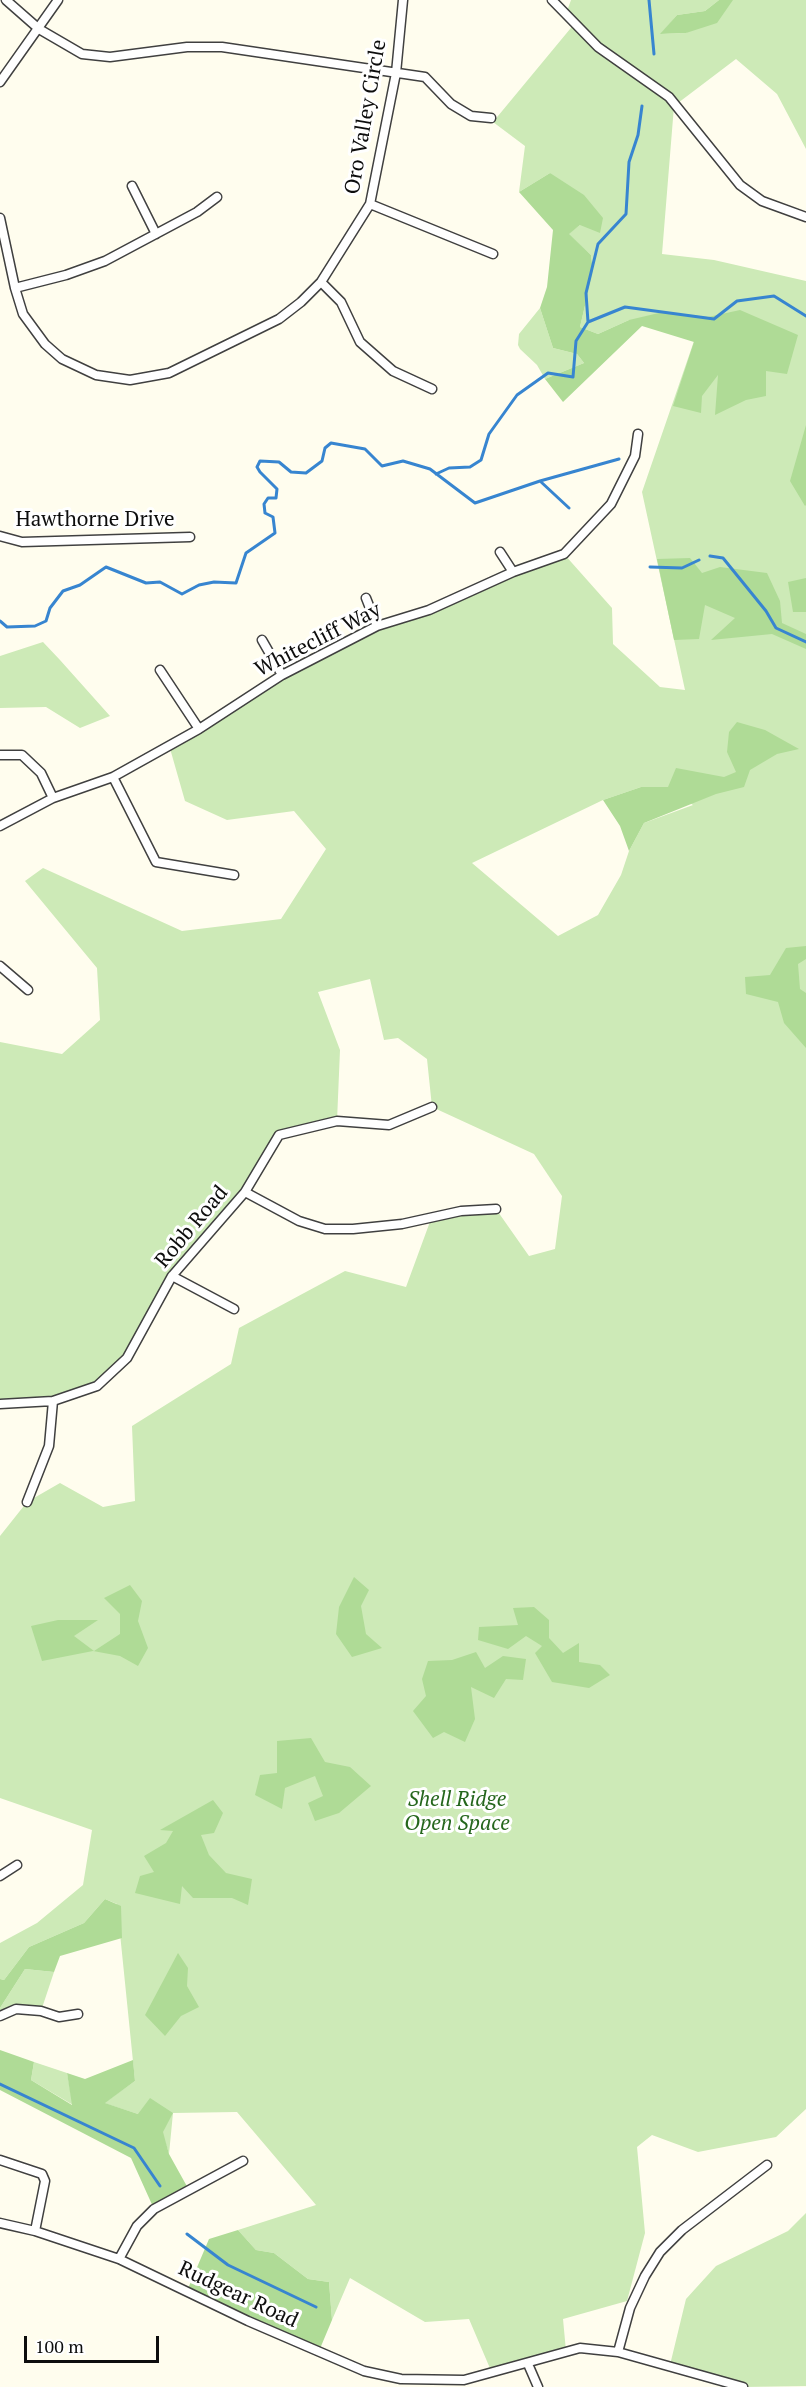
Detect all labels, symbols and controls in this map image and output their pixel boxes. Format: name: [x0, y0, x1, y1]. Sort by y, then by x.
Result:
street label: Oro Valley Circle: [340, 38, 392, 196]
street label: Hawthorne Drive: [15, 507, 175, 533]
street label: Whitecliff Way: [251, 597, 385, 683]
street label: Robb Road: [150, 1181, 234, 1273]
park label: Shell Ridge Open Space: [404, 1787, 510, 1837]
street label: Rudgear Road: [174, 2256, 302, 2334]
scale bar: [27, 2324, 162, 2362]
text: 100 m: [35, 2334, 84, 2358]

